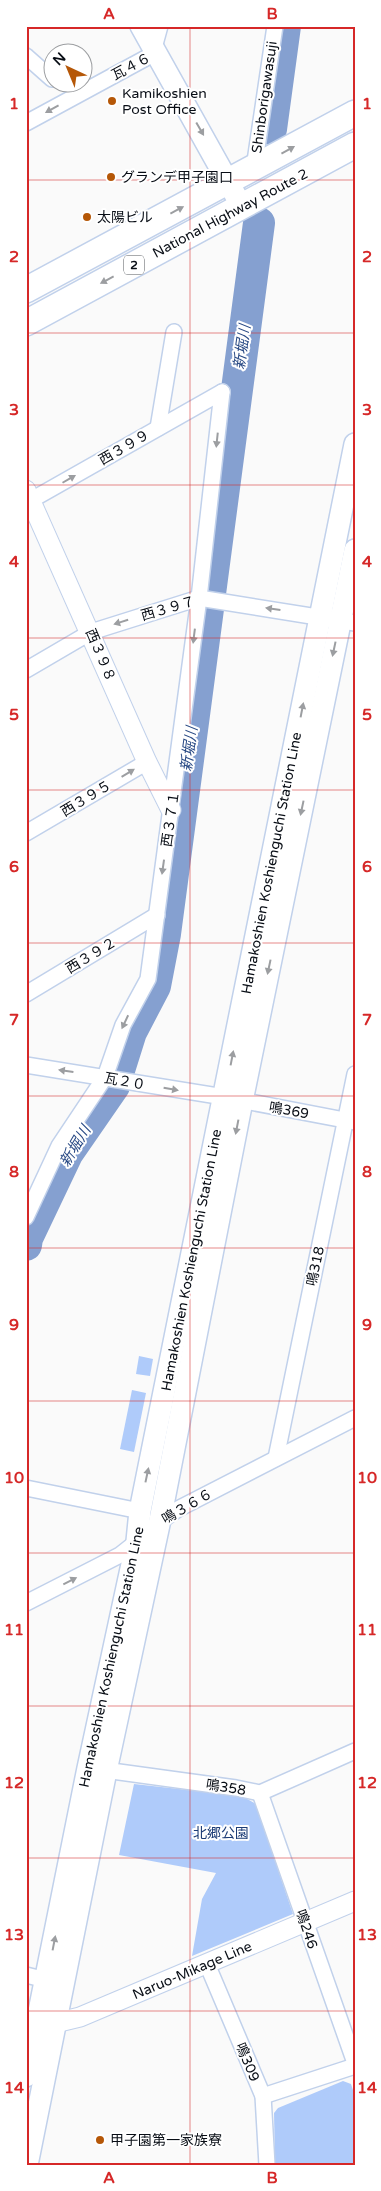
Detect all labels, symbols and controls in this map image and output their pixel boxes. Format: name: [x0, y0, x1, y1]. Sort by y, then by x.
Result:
text: A: [103, 4, 115, 24]
text: B: [266, 4, 278, 24]
street label: Shinborigawasuji: [248, 40, 281, 154]
north arrow: [42, 42, 92, 92]
text: N: [49, 49, 69, 69]
street label: 瓦４６: [109, 49, 154, 84]
place label: Kamikoshien Post Office: [122, 85, 207, 118]
text: 1: [9, 94, 19, 114]
text: 1: [362, 94, 372, 114]
marker: Kamikoshien Post Office: [106, 95, 118, 107]
one-way arrow: [45, 105, 59, 113]
one-way arrow: [196, 123, 205, 136]
one-way arrow: [281, 145, 295, 154]
street label: National Highway Route 2: [150, 165, 311, 262]
place label: グランデ甲子園口: [121, 169, 233, 186]
marker: グランデ甲子園口: [105, 171, 117, 183]
one-way arrow: [170, 206, 185, 214]
place label: 太陽ビル: [97, 209, 153, 226]
marker: 太陽ビル: [81, 211, 93, 223]
text: 2: [9, 247, 19, 267]
text: 2: [362, 247, 372, 267]
road number: 2: [124, 256, 144, 274]
one-way arrow: [100, 275, 114, 284]
water label: 新堀川: [230, 321, 254, 371]
text: 3: [9, 400, 19, 420]
text: 3: [362, 400, 372, 420]
street label: 西３９９: [96, 426, 153, 469]
one-way arrow: [212, 432, 220, 448]
one-way arrow: [61, 475, 76, 483]
text: 4: [9, 552, 19, 572]
text: 4: [362, 552, 372, 572]
street label: 西３９７: [139, 593, 197, 624]
one-way arrow: [264, 605, 280, 613]
one-way arrow: [113, 619, 128, 627]
street label: 西３９８: [82, 626, 119, 684]
one-way arrow: [190, 629, 198, 645]
one-way arrow: [330, 641, 338, 657]
one-way arrow: [298, 703, 306, 718]
text: 5: [9, 705, 19, 725]
text: 5: [362, 705, 372, 725]
water label: 新堀川: [177, 723, 201, 773]
street label: Hamakoshien Koshienguchi Station Line: [238, 731, 305, 995]
one-way arrow: [122, 768, 135, 777]
street label: 西３９５: [58, 777, 115, 820]
street label: 西３７１: [158, 790, 183, 848]
one-way arrow: [298, 801, 306, 816]
text: 6: [9, 857, 19, 877]
text: 6: [362, 857, 372, 877]
one-way arrow: [159, 859, 167, 875]
street label: 西３９２: [63, 934, 120, 977]
one-way arrow: [265, 960, 273, 976]
text: 7: [9, 1010, 19, 1030]
text: 7: [362, 1010, 372, 1030]
one-way arrow: [121, 1015, 129, 1030]
one-way arrow: [228, 1050, 236, 1066]
one-way arrow: [57, 1067, 73, 1075]
street label: 瓦２０: [103, 1069, 147, 1094]
one-way arrow: [164, 1085, 180, 1093]
street label: 鳴369: [268, 1099, 310, 1122]
one-way arrow: [233, 1119, 241, 1134]
water label: 新堀川: [56, 1120, 95, 1170]
street label: Hamakoshien Koshienguchi Station Line: [158, 1128, 225, 1392]
text: 8: [9, 1162, 19, 1182]
text: 8: [362, 1162, 372, 1182]
street label: 鳴318: [303, 1244, 328, 1288]
text: 9: [9, 1315, 19, 1335]
text: 9: [362, 1315, 372, 1335]
one-way arrow: [144, 1466, 152, 1482]
text: 10: [4, 1468, 24, 1488]
text: 10: [357, 1468, 377, 1488]
street label: 鳴３６６: [159, 1485, 216, 1528]
street label: Hamakoshien Koshienguchi Station Line: [75, 1525, 148, 1789]
one-way arrow: [62, 1577, 77, 1585]
text: 11: [4, 1620, 24, 1640]
text: 11: [357, 1620, 377, 1640]
text: 12: [4, 1773, 24, 1793]
text: 12: [357, 1773, 377, 1793]
street label: 鳴358: [205, 1776, 247, 1799]
park label: 北郷公園: [193, 1825, 249, 1842]
street label: 鳴246: [292, 1907, 321, 1951]
text: 13: [4, 1925, 24, 1945]
text: 13: [357, 1925, 377, 1945]
one-way arrow: [50, 1935, 58, 1951]
street label: Naruo-Mikage Line: [130, 1938, 254, 2003]
street label: 鳴309: [232, 2040, 263, 2084]
text: 14: [4, 2078, 24, 2098]
text: 14: [357, 2078, 377, 2098]
place label: 甲子園第一家族寮: [110, 2132, 222, 2149]
marker: 甲子園第一家族寮: [94, 2134, 106, 2146]
text: A: [103, 2168, 115, 2188]
text: B: [266, 2168, 278, 2188]

